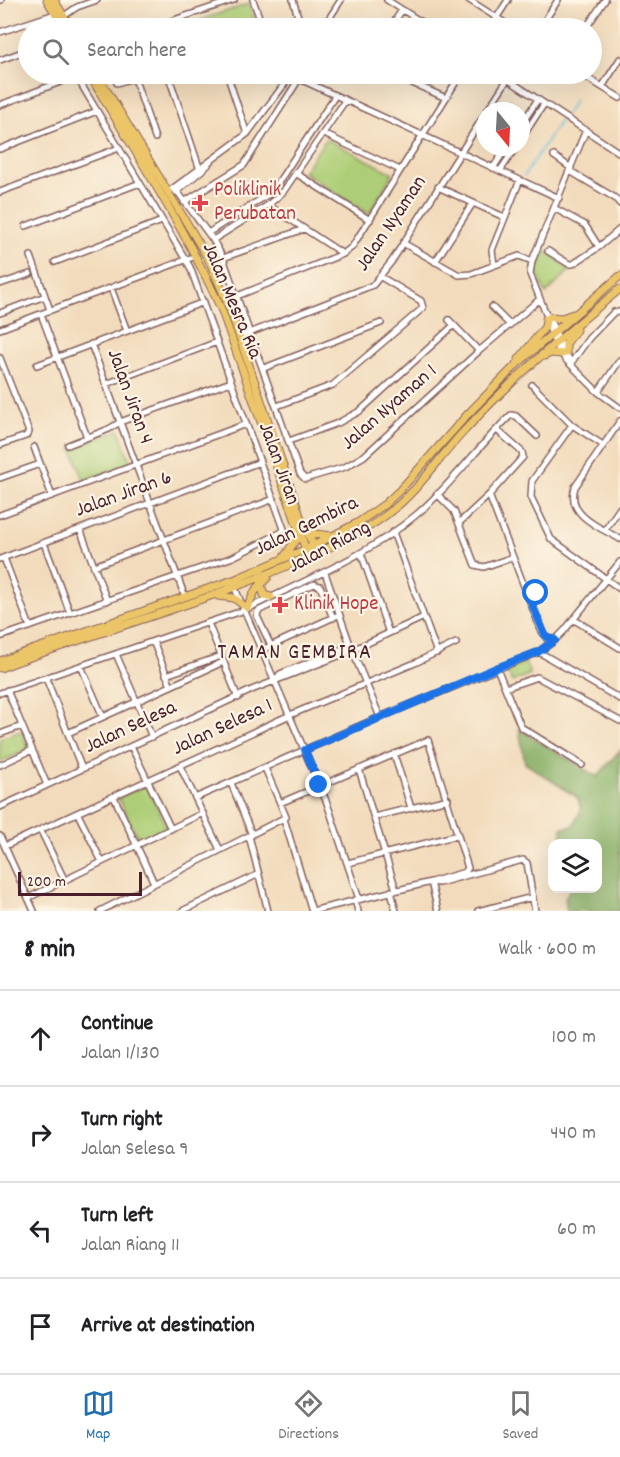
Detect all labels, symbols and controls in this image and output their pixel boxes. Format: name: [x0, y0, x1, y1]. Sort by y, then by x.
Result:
search box: [18, 18, 602, 84]
icon: search: [39, 35, 72, 68]
text: Search here: [87, 36, 186, 67]
north arrow: [476, 102, 530, 156]
street label: Jalan Nyaman: [349, 170, 435, 278]
place label: Poliklinik Perubatan: [214, 176, 296, 230]
marker: Poliklinik Perubatan: [191, 194, 209, 212]
street label: Jalan Mesra Ria: [193, 238, 269, 365]
street label: Jalan Jiran 4: [98, 345, 160, 449]
street label: Jalan Nyaman 1: [335, 358, 445, 458]
street label: Jalan Jiran: [249, 419, 307, 509]
street label: Jalan Jiran 6: [72, 464, 176, 526]
street label: Jalan Gembira: [250, 489, 365, 565]
street label: Jalan Riang: [283, 514, 377, 582]
route start: [522, 579, 548, 605]
place label: Klinik Hope: [294, 590, 379, 620]
marker: Klinik Hope: [271, 596, 289, 614]
district label: TAMAN GEMBIRA: [217, 638, 373, 669]
street label: Jalan Selesa 1: [168, 692, 278, 764]
street label: Jalan Selesa: [80, 693, 183, 762]
route end: [305, 771, 331, 797]
map controls: [548, 839, 602, 893]
button: layers: [548, 839, 602, 893]
scale bar: [18, 869, 142, 896]
text: 200 m: [27, 871, 66, 894]
text: 8 min: [24, 932, 75, 969]
text: Walk · 600 m: [499, 936, 596, 964]
text: Continue: [81, 1009, 153, 1040]
icon: ahead: [24, 1022, 57, 1055]
text: 100 m: [552, 1024, 596, 1052]
text: Jalan 1/130: [81, 1040, 160, 1068]
text: Turn right: [81, 1105, 163, 1136]
icon: right: [24, 1118, 57, 1151]
text: 440 m: [550, 1120, 596, 1148]
text: Jalan Selesa 9: [81, 1136, 188, 1164]
text: Turn left: [81, 1201, 153, 1232]
icon: left: [24, 1214, 57, 1247]
text: 60 m: [557, 1216, 596, 1244]
text: Jalan Riang 11: [81, 1232, 180, 1260]
icon: arrive: [24, 1310, 57, 1343]
text: Arrive at destination: [81, 1311, 255, 1342]
tab: Map: [82, 1387, 115, 1446]
tab: Directions: [278, 1387, 339, 1446]
tab: Saved: [502, 1387, 538, 1446]

